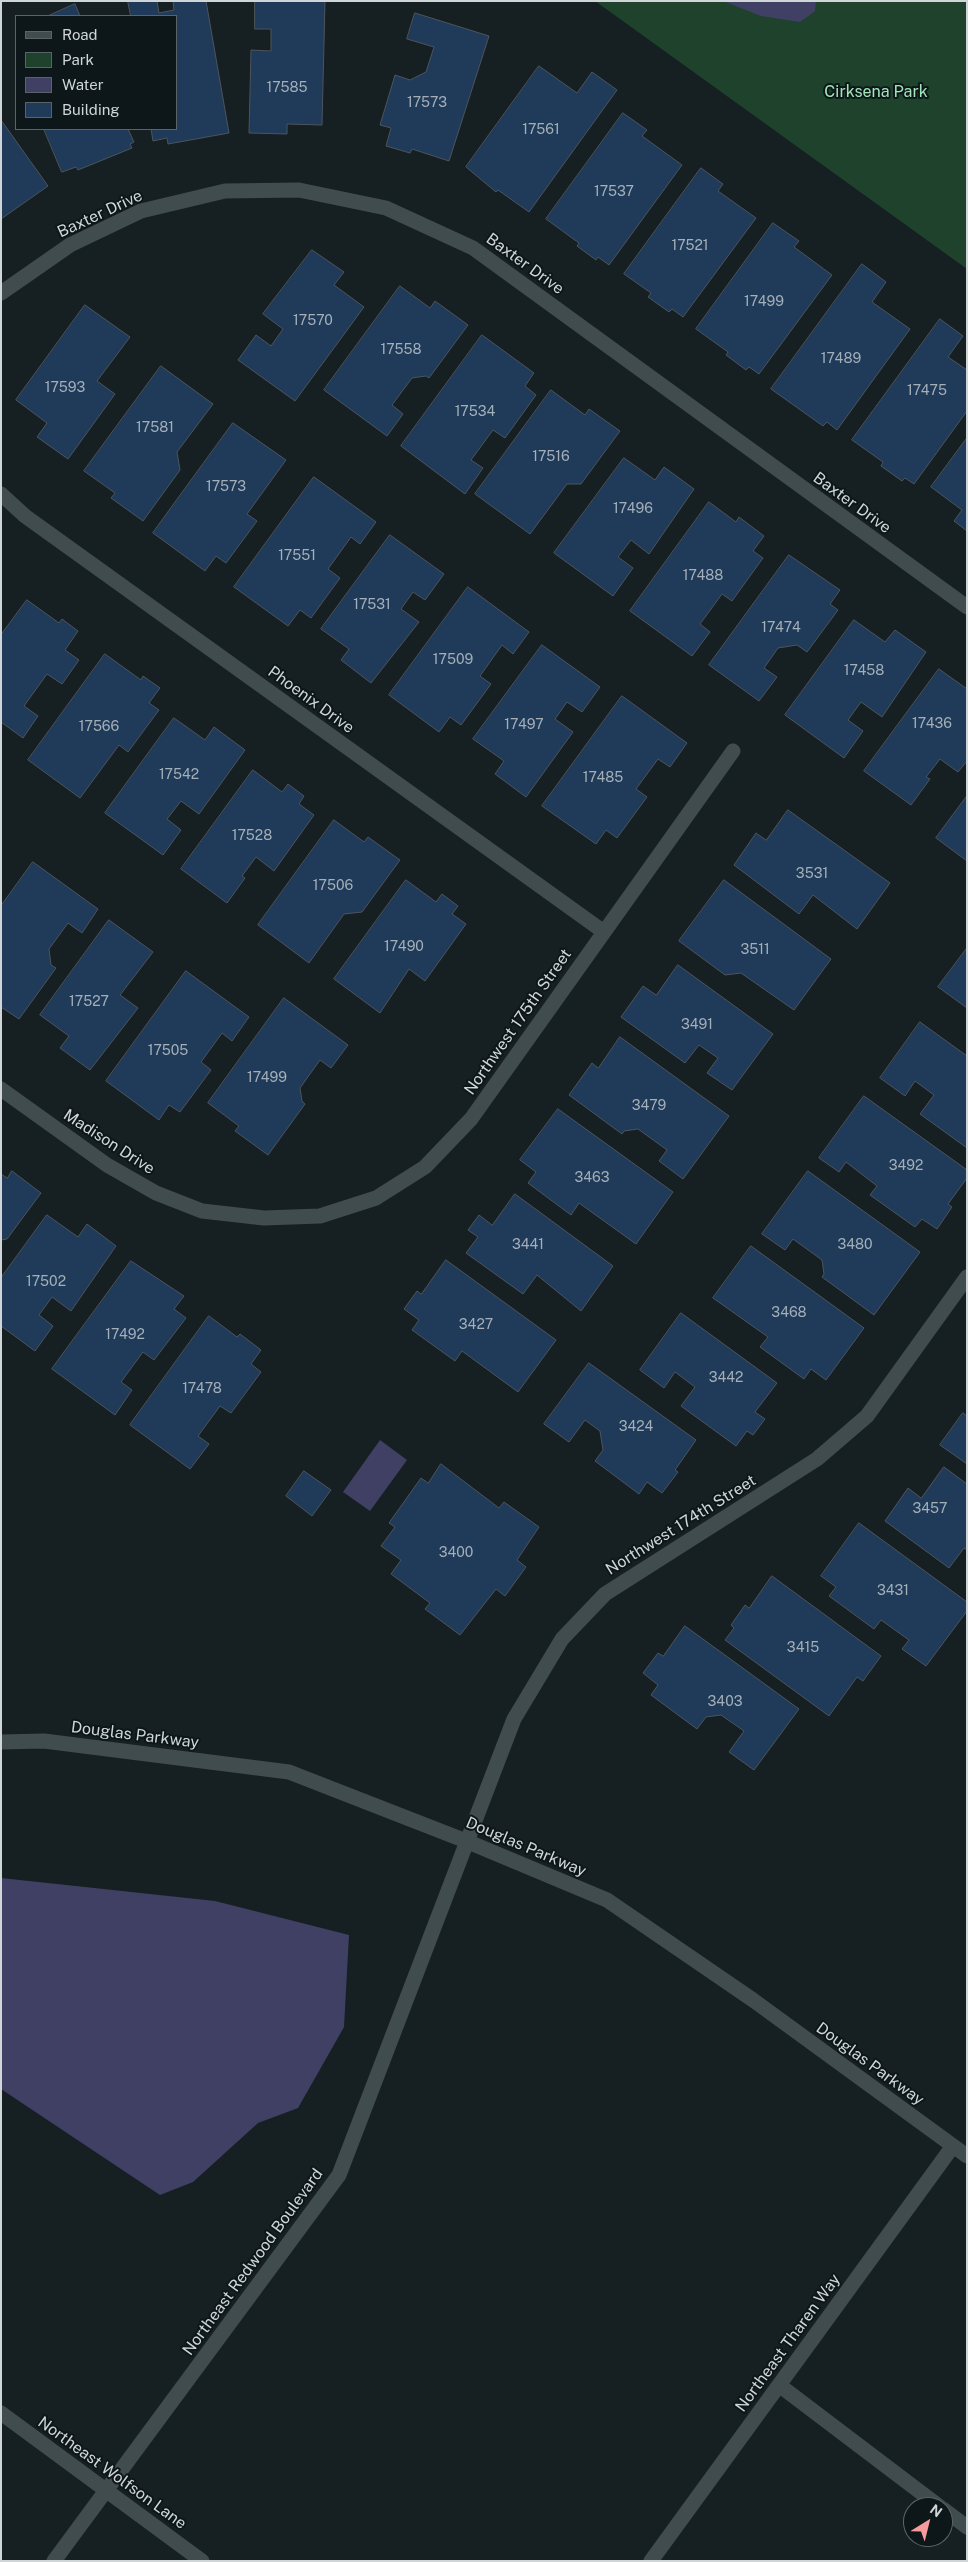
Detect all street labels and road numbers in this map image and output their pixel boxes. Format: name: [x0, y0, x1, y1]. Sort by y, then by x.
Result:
street label: Baxter Drive: [54, 186, 146, 242]
street label: Baxter Drive: [482, 229, 568, 299]
street label: Baxter Drive: [809, 468, 895, 538]
street label: Phoenix Drive: [264, 662, 358, 738]
street label: Northwest 175th Street: [460, 945, 576, 1099]
street label: Madison Drive: [60, 1105, 158, 1179]
street label: Northwest 174th Street: [602, 1471, 760, 1579]
street label: Douglas Parkway: [70, 1718, 200, 1752]
street label: Douglas Parkway: [463, 1813, 589, 1881]
street label: Douglas Parkway: [812, 2018, 928, 2110]
street label: Northeast Redwood Boulevard: [179, 2165, 327, 2359]
street label: Northeast Tharen Way: [732, 2270, 844, 2416]
street label: Northeast Wolfson Lane: [34, 2413, 190, 2533]

